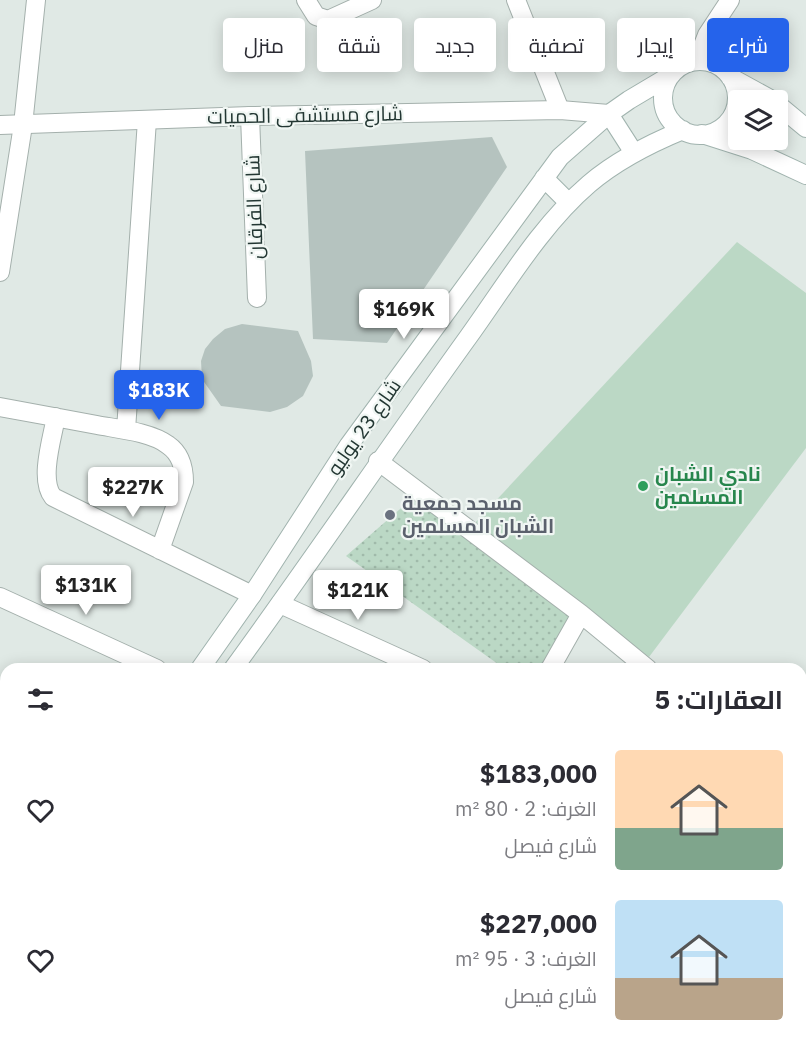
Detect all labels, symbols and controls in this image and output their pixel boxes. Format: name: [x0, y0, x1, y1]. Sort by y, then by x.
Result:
chip: منزل: [223, 18, 305, 72]
chip: شقة: [317, 18, 402, 72]
chip: جديد: [414, 18, 496, 72]
chip: تصفية: [508, 18, 605, 72]
chip: إيجار: [617, 18, 695, 72]
chip: شراء: [707, 18, 789, 72]
map controls: [728, 90, 788, 150]
button: layers: [728, 90, 788, 150]
street label: شارع مستشفى الحميات: [207, 99, 403, 131]
street label: شارع الفرقان: [238, 154, 270, 260]
pin: $169K: [362, 289, 446, 340]
text: $169K: [373, 295, 435, 322]
pin: $183K: [117, 370, 201, 421]
street label: شارع 23 يوليو: [320, 373, 408, 481]
text: $183K: [128, 376, 190, 403]
place label: نادي الشبان المسلمين: [655, 460, 761, 510]
pin: $227K: [91, 467, 175, 518]
text: $227K: [102, 473, 164, 500]
marker: نادي الشبان المسلمين: [636, 479, 650, 493]
place label: مسجد جمعية الشبان المسلمين: [402, 489, 554, 539]
marker: مسجد جمعية الشبان المسلمين: [383, 508, 397, 522]
pin: $131K: [44, 565, 128, 616]
pin: $121K: [316, 570, 400, 621]
text: $131K: [55, 571, 117, 598]
text: $121K: [327, 576, 389, 603]
text: العقارات: 5: [655, 682, 783, 716]
icon: filters: [24, 683, 57, 716]
text: $183,000: [480, 756, 597, 790]
icon: home: [663, 774, 735, 846]
icon: heart: [24, 794, 57, 827]
text: الغرف: 2 · 80 m²: [455, 795, 597, 822]
text: شارع فيصل: [504, 832, 597, 859]
text: $227,000: [480, 906, 597, 940]
icon: home: [663, 924, 735, 996]
icon: heart: [24, 944, 57, 977]
text: الغرف: 3 · 95 m²: [455, 945, 597, 972]
text: شارع فيصل: [504, 982, 597, 1009]

